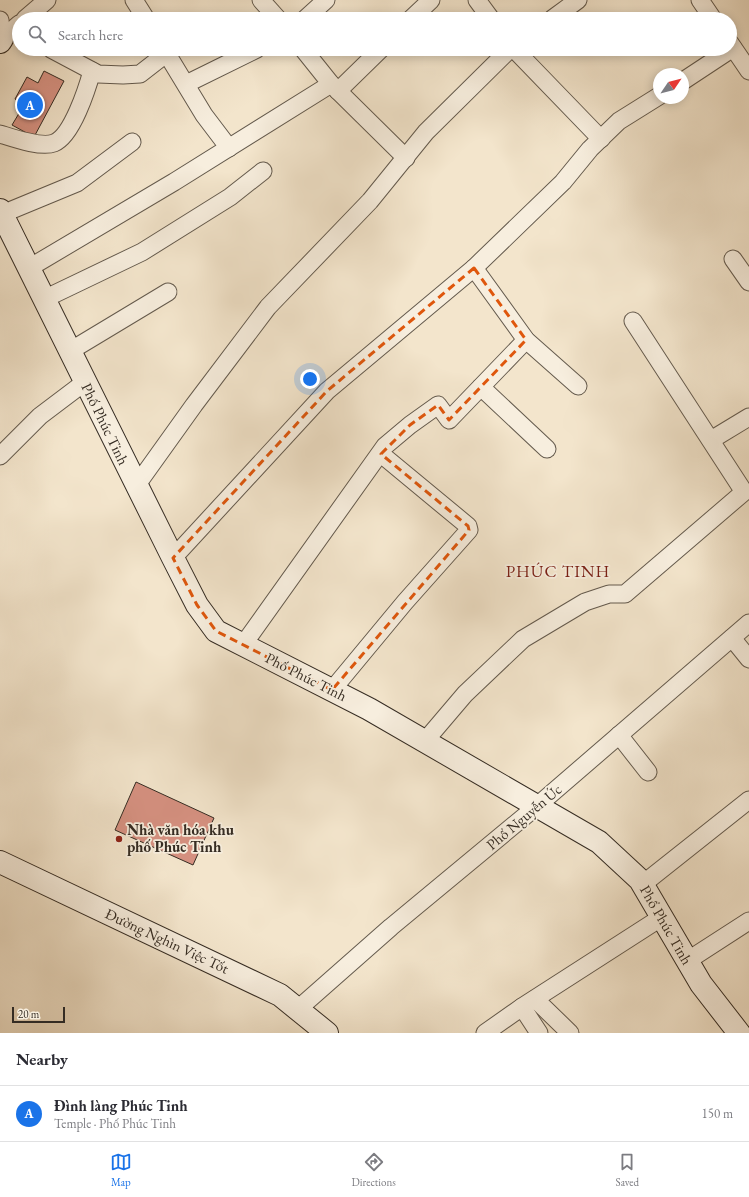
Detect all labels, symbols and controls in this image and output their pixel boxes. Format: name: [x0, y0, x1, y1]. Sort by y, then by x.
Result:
search box: [12, 12, 737, 56]
icon: search: [26, 23, 48, 45]
text: Search here: [58, 25, 123, 44]
north arrow: [653, 68, 689, 104]
pin: A: [17, 90, 43, 120]
your location: [300, 369, 320, 389]
street label: Phố Phúc Tinh: [77, 380, 134, 468]
district label: PHÚC TINH: [506, 560, 610, 582]
street label: Phố Phúc Tinh: [262, 648, 350, 705]
street label: Phố Nguyễn Úc: [482, 779, 565, 854]
place label: Nhà văn hóa khu phố Phúc Tinh: [127, 820, 235, 856]
marker: Nhà văn hóa khu phố Phúc Tinh: [114, 834, 124, 844]
street label: Phố Phúc Tinh: [636, 882, 697, 968]
street label: Đường Nghìn Việc Tốt: [102, 904, 232, 978]
scale bar: [12, 1005, 65, 1024]
text: 20 m: [18, 1007, 39, 1021]
text: Nearby: [16, 1048, 68, 1070]
text: Đình làng Phúc Tinh: [54, 1096, 188, 1115]
text: A: [24, 1105, 34, 1122]
text: 150 m: [702, 1105, 733, 1122]
text: Temple · Phố Phúc Tinh: [54, 1115, 176, 1132]
tab: Map: [110, 1151, 132, 1189]
tab: Directions: [352, 1151, 396, 1189]
tab: Saved: [616, 1151, 639, 1189]

